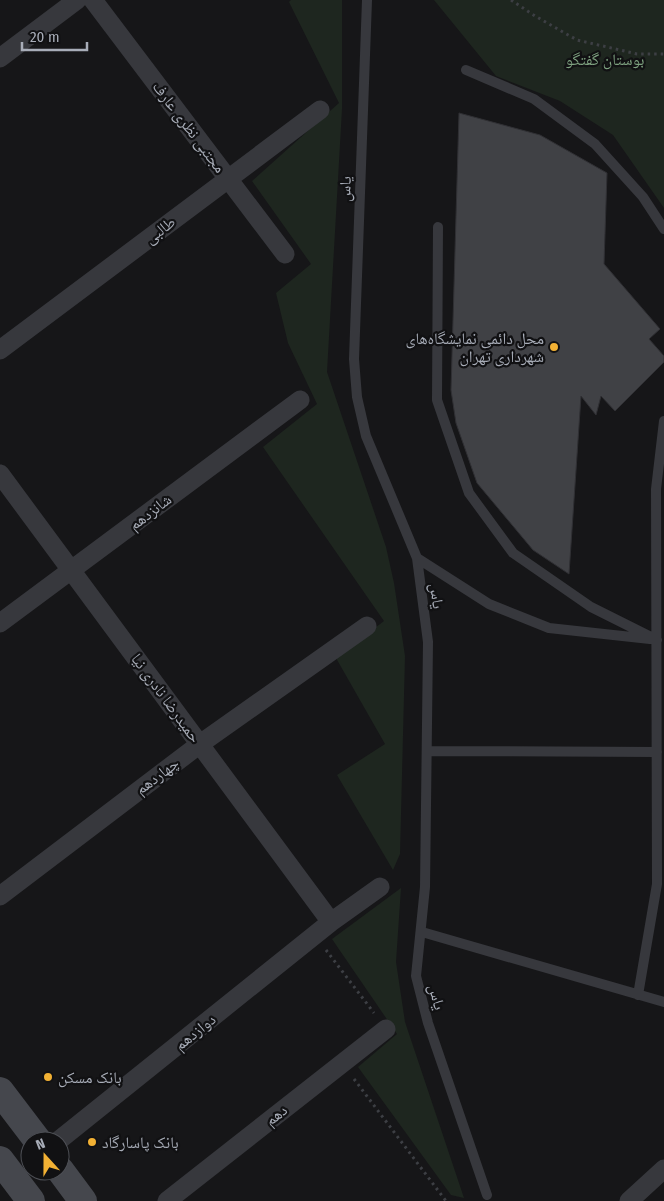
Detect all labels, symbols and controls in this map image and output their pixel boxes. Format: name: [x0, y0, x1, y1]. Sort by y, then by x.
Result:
scale bar: [22, 20, 88, 52]
text: 20 m: [30, 28, 60, 46]
park label: بوستان گفتگو: [566, 50, 644, 70]
street label: مجتبی نظری عارف: [148, 78, 230, 177]
street label: یاس: [335, 176, 356, 202]
street label: طالبی: [141, 212, 180, 249]
place label: محل دائمی نمایشگاه‌های شهرداری تهران: [406, 329, 544, 367]
marker: محل دائمی نمایشگاه‌های شهرداری تهران: [548, 341, 560, 353]
street label: شانزدهم: [125, 490, 176, 535]
street label: یاس: [425, 582, 448, 610]
street label: حمیدرضا نادری نیا: [126, 650, 205, 747]
street label: چهاردهم: [131, 753, 183, 799]
street label: یاس: [424, 982, 449, 1012]
street label: دوازدهم: [171, 1010, 220, 1055]
place label: بانک مسکن: [58, 1068, 122, 1088]
marker: بانک مسکن: [42, 1071, 54, 1083]
street label: دهم: [261, 1100, 292, 1130]
north arrow: [20, 1131, 70, 1181]
place label: بانک پاسارگاد: [102, 1133, 179, 1152]
text: N: [34, 1135, 47, 1154]
marker: بانک پاسارگاد: [86, 1136, 98, 1148]

